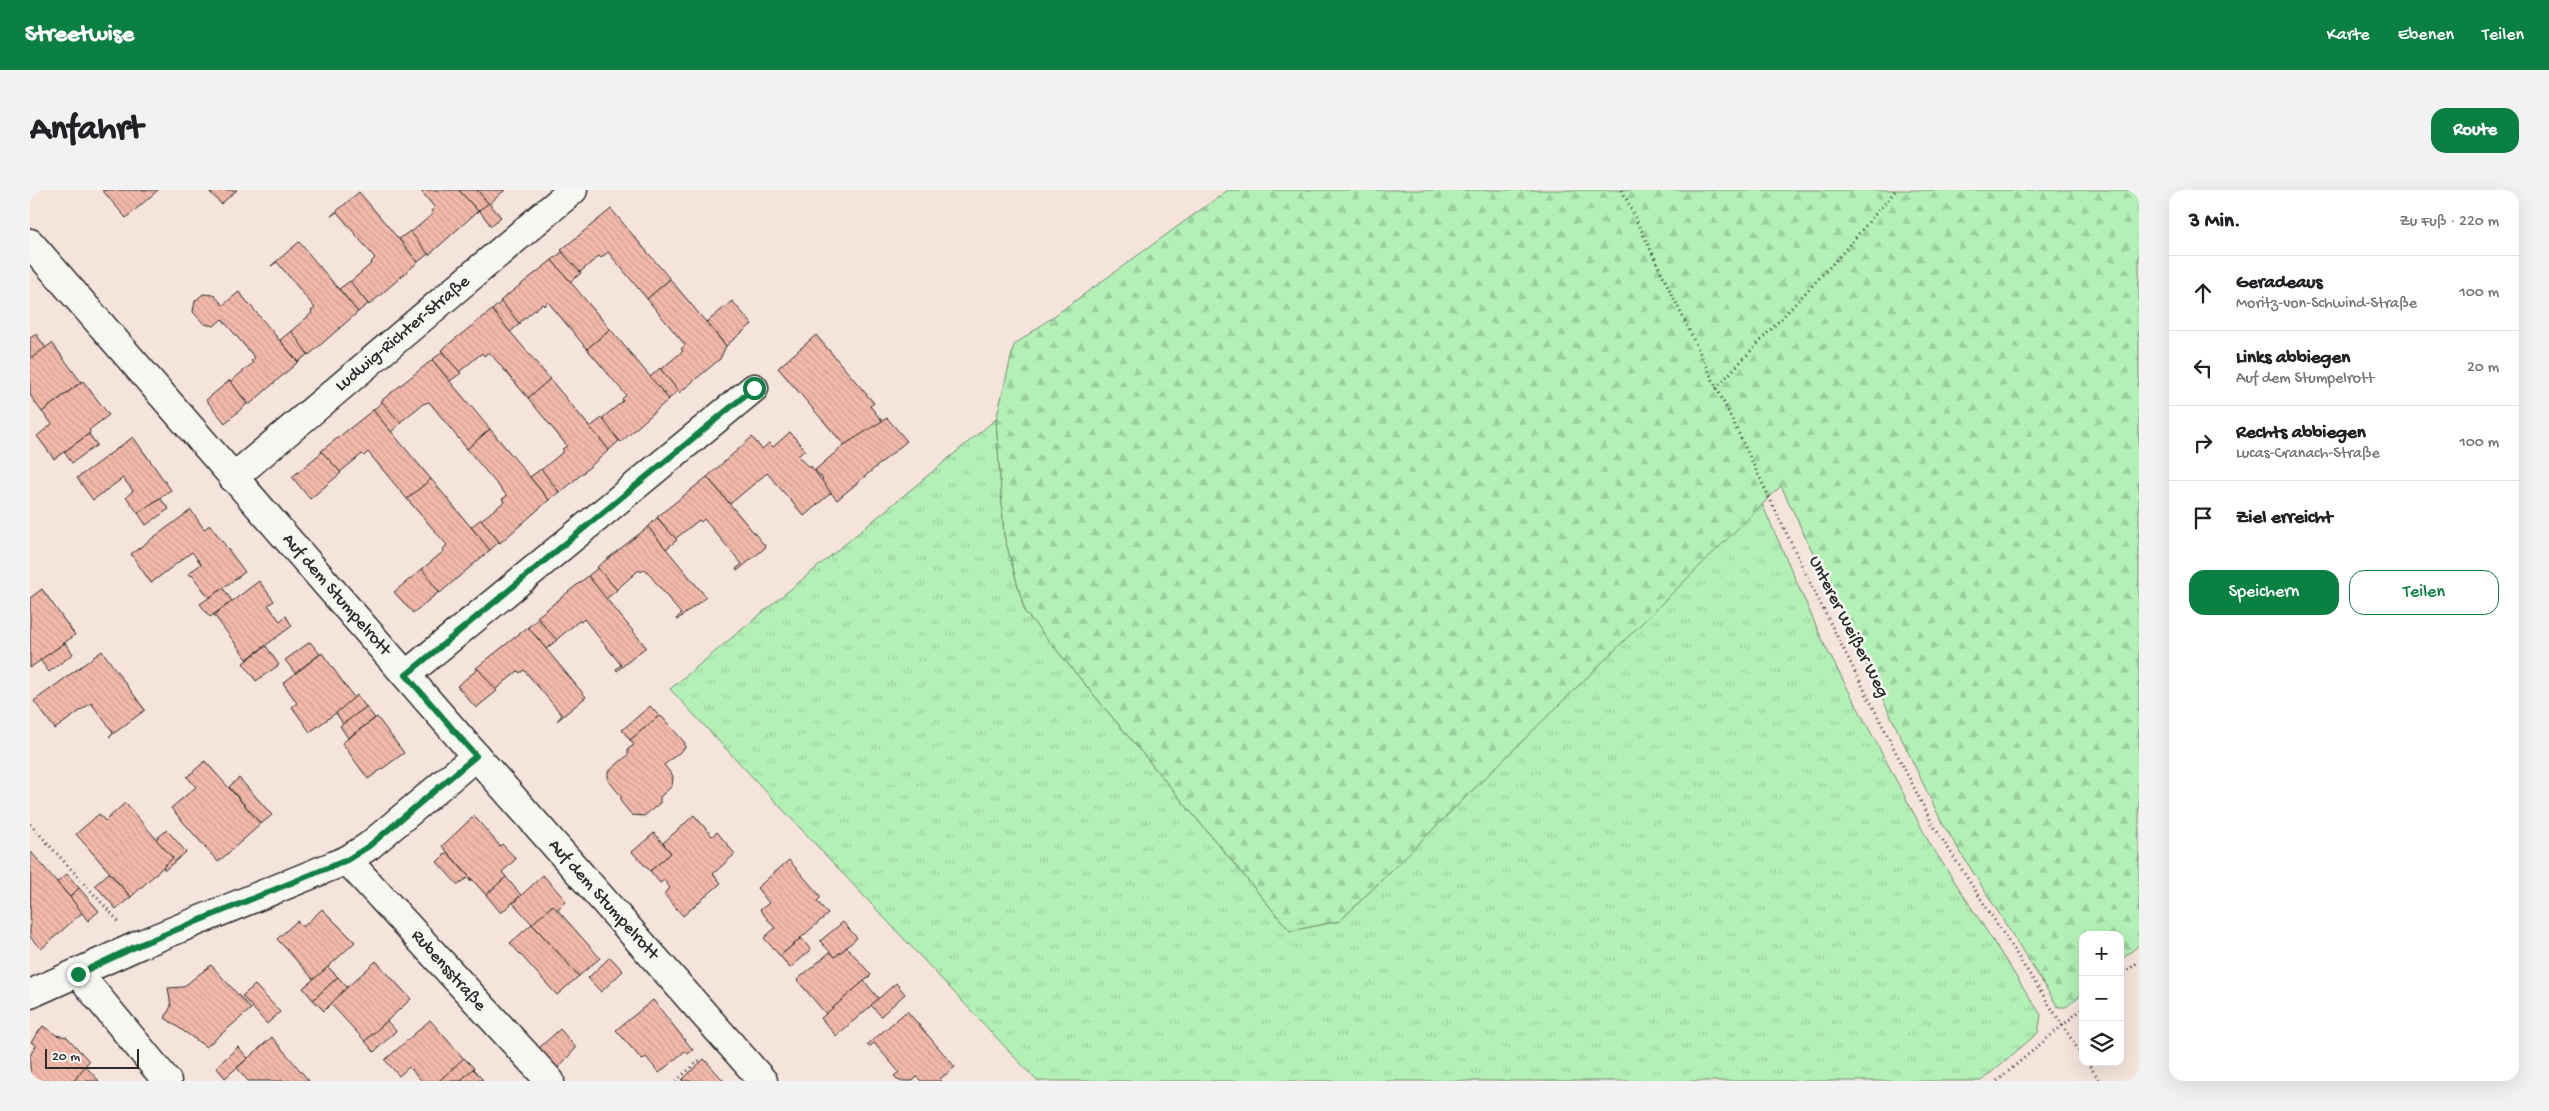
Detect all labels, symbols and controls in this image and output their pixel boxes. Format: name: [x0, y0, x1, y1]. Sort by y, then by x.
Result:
text: Streetwise: [25, 21, 134, 50]
text: Karte: [2327, 25, 2370, 46]
text: Ebenen: [2398, 25, 2454, 46]
text: Teilen: [2482, 25, 2524, 46]
button: Route: [2431, 108, 2519, 153]
text: Anfahrt: [30, 110, 143, 151]
text: 3 Min.: [2189, 210, 2241, 235]
text: Zu Fuß · 220 m: [2399, 213, 2499, 232]
street label: Ludwig-Richter-Straße: [331, 271, 475, 396]
text: Geradeaus: [2236, 272, 2322, 295]
icon: ahead: [2189, 279, 2217, 307]
text: 100 m: [2459, 284, 2499, 303]
text: Moritz-von-Schwind-Straße: [2236, 295, 2417, 314]
text: Links abbiegen: [2236, 347, 2350, 370]
icon: left: [2189, 354, 2217, 382]
text: 20 m: [2467, 359, 2499, 378]
text: Auf dem Stumpelrott: [2236, 370, 2374, 389]
route start: [743, 377, 766, 400]
text: Rechts abbiegen: [2236, 422, 2366, 445]
icon: right: [2189, 429, 2217, 457]
text: 100 m: [2459, 434, 2499, 453]
text: Lucas-Cranach-Straße: [2236, 445, 2380, 464]
icon: arrive: [2189, 504, 2217, 532]
text: Ziel erreicht: [2236, 507, 2333, 530]
street label: Auf dem Stumpelrott: [277, 530, 396, 662]
street label: Unterer Weißer Weg: [1803, 553, 1893, 701]
button: Speichern: [2189, 570, 2339, 615]
button: Teilen: [2349, 570, 2499, 615]
street label: Auf dem Stumpelrott: [543, 835, 664, 966]
street label: Rubensstraße: [406, 926, 491, 1017]
map controls: [2079, 931, 2124, 1066]
button: +: [2079, 931, 2124, 976]
route end: [67, 963, 90, 986]
button: −: [2079, 976, 2124, 1021]
button: layers: [2079, 1021, 2124, 1066]
scale bar: [45, 1046, 139, 1069]
text: 20 m: [52, 1049, 80, 1066]

